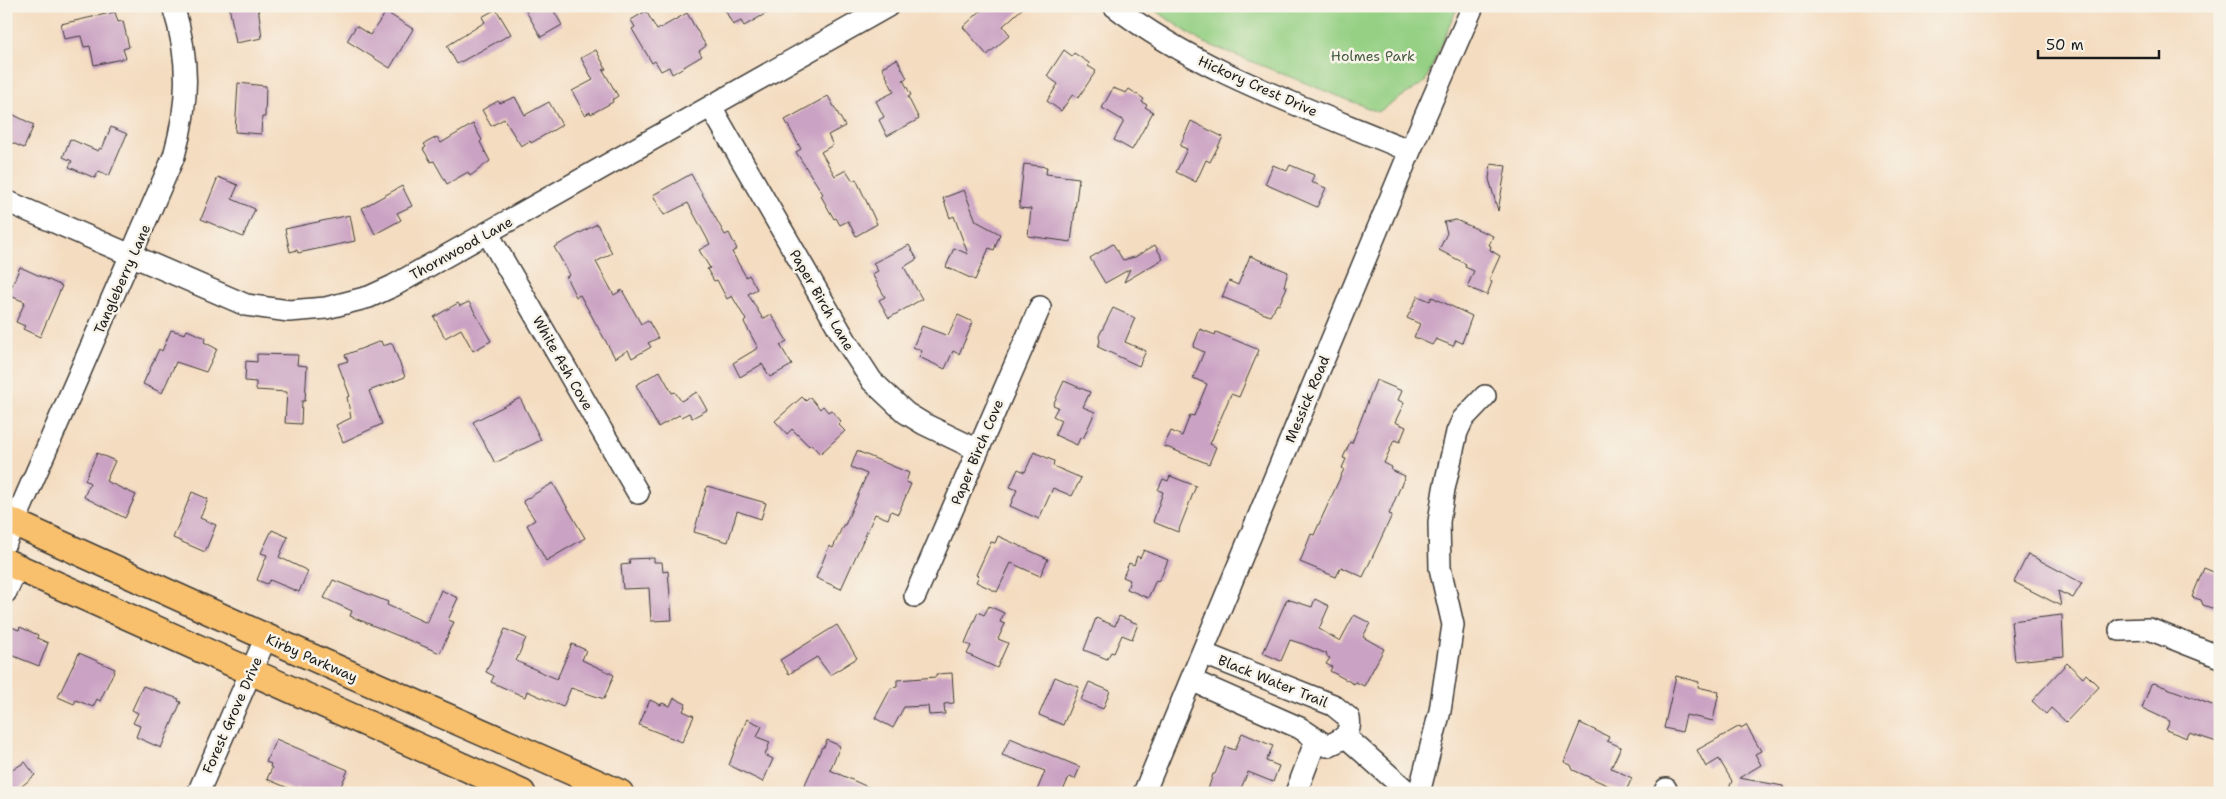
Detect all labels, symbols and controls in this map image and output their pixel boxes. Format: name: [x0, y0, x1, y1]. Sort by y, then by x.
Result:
scale bar: [2038, 28, 2160, 60]
text: 50 m: [2046, 35, 2084, 55]
park label: Holmes Park: [1331, 47, 1415, 65]
street label: Hickory Crest Drive: [1195, 52, 1321, 120]
street label: Thornwood Lane: [406, 212, 516, 284]
street label: Tangleberry Lane: [90, 221, 154, 337]
street label: Paper Birch Lane: [786, 246, 858, 354]
street label: White Ash Cove: [529, 313, 597, 413]
street label: Messick Road: [1281, 353, 1333, 445]
street label: Paper Birch Cove: [947, 396, 1007, 508]
street label: Kirby Parkway: [263, 630, 361, 686]
street label: Black Water Trail: [1215, 651, 1331, 712]
street label: Forest Grove Drive: [198, 654, 266, 776]

